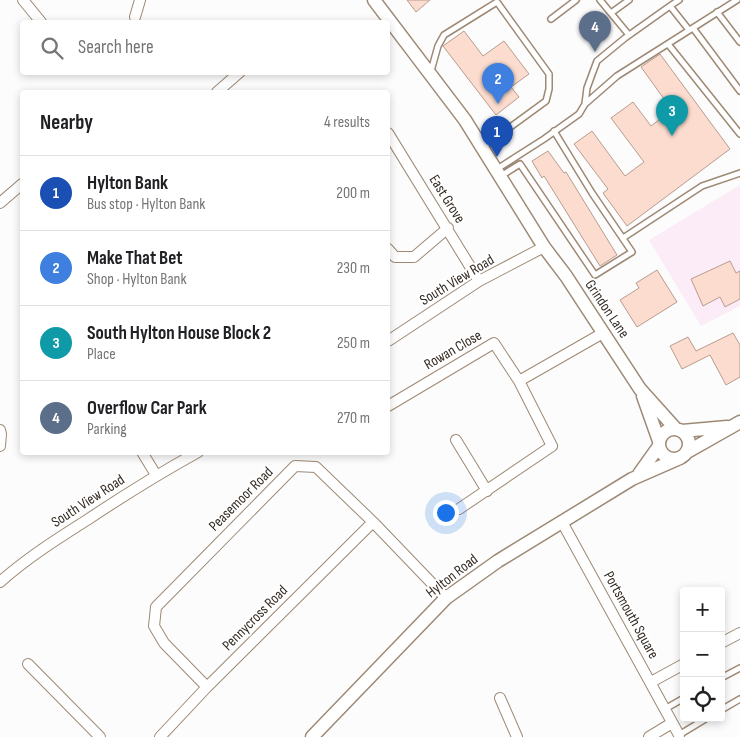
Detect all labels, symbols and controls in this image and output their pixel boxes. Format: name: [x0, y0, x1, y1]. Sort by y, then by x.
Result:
pin: 4: [579, 11, 611, 52]
search box: [20, 20, 390, 75]
icon: search: [38, 34, 66, 62]
text: Search here: [78, 36, 154, 59]
pin: 2: [482, 63, 514, 104]
pin: 3: [656, 95, 688, 136]
text: Nearby: [40, 110, 93, 135]
text: 4 results: [324, 113, 370, 132]
pin: 1: [481, 116, 513, 157]
street label: East Grove: [425, 171, 469, 227]
text: Hylton Bank: [87, 172, 168, 195]
text: 1: [53, 184, 59, 203]
text: 200 m: [336, 184, 370, 203]
text: Bus stop · Hylton Bank: [87, 195, 205, 214]
text: Make That Bet: [87, 247, 183, 270]
street label: South View Road: [416, 250, 498, 310]
text: 2: [52, 259, 60, 278]
text: 230 m: [337, 259, 370, 278]
text: Shop · Hylton Bank: [87, 270, 187, 289]
street label: Grindon Lane: [581, 276, 633, 342]
text: South Hylton House Block 2: [87, 322, 271, 345]
street label: Rowan Close: [421, 326, 485, 374]
text: 3: [52, 334, 60, 353]
text: 250 m: [337, 334, 370, 353]
text: Place: [87, 345, 116, 364]
text: Overflow Car Park: [87, 397, 207, 420]
text: 4: [52, 409, 60, 428]
text: 270 m: [337, 409, 370, 428]
text: Parking: [87, 420, 127, 439]
street label: Peasemoor Road: [205, 463, 277, 535]
street label: South View Road: [48, 470, 128, 532]
your location: [433, 500, 459, 526]
street label: Hylton Road: [422, 550, 482, 602]
street label: Portsmouth Square: [599, 568, 663, 662]
street label: Pennycross Road: [218, 581, 292, 655]
map controls: [680, 587, 725, 722]
button: +: [680, 587, 725, 632]
button: −: [680, 632, 725, 677]
button: locate: [680, 677, 725, 722]

